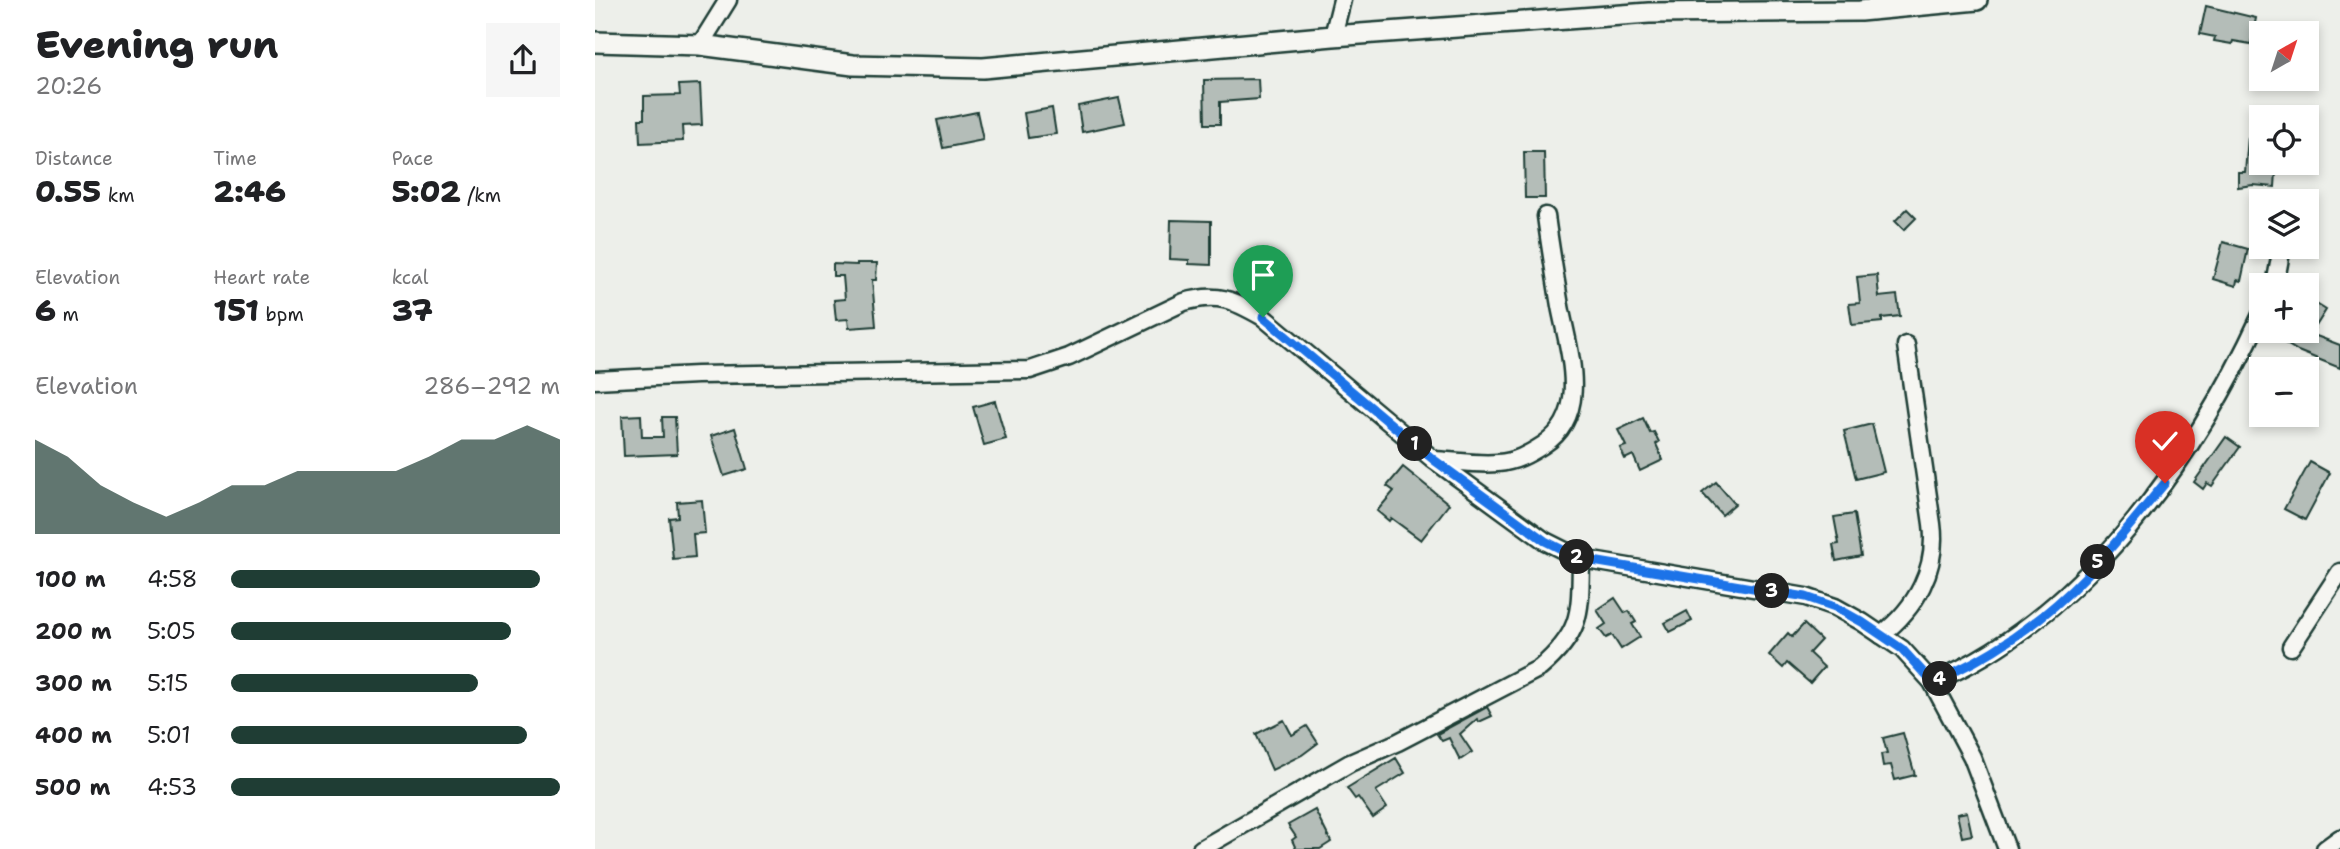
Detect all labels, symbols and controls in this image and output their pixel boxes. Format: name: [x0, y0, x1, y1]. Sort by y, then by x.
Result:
text: Evening run: [35, 19, 278, 70]
north arrow: [2249, 21, 2319, 91]
map controls: [2249, 21, 2319, 427]
button: share: [486, 23, 560, 97]
text: 20:26: [35, 71, 102, 101]
button: locate: [2249, 105, 2319, 175]
text: Distance: [35, 146, 113, 171]
text: Time: [213, 146, 257, 171]
text: Pace: [392, 146, 433, 171]
text: 0.55: [35, 171, 101, 212]
text: 2:46: [213, 171, 286, 212]
text: 5:02: [392, 171, 461, 212]
text: km: [101, 183, 135, 208]
text: /km: [461, 183, 501, 208]
button: layers: [2249, 189, 2319, 259]
pin: [1233, 245, 1293, 317]
icon: arrive: [1244, 256, 1282, 294]
text: Elevation: [35, 265, 120, 290]
text: Heart rate: [213, 265, 310, 290]
text: kcal: [392, 265, 429, 290]
button: +: [2249, 273, 2319, 343]
text: 6: [35, 290, 56, 331]
text: 151: [213, 290, 259, 331]
text: 37: [392, 290, 433, 331]
text: m: [56, 302, 79, 327]
text: bpm: [259, 302, 304, 327]
button: −: [2249, 357, 2319, 427]
text: Elevation: [35, 371, 138, 401]
text: 286–292 m: [423, 371, 560, 401]
pin: [2135, 411, 2195, 483]
icon: check: [2146, 422, 2184, 460]
pin: 1: [1397, 426, 1433, 462]
text: 1: [1410, 431, 1419, 456]
pin: 2: [1559, 540, 1595, 574]
text: 2: [1570, 544, 1583, 569]
pin: 5: [2081, 544, 2115, 580]
text: 5: [2092, 549, 2103, 574]
text: 100 m: [35, 564, 106, 594]
text: 4:58: [147, 564, 198, 594]
pin: 3: [1755, 574, 1789, 608]
text: 3: [1765, 578, 1778, 603]
text: 200 m: [35, 616, 112, 646]
text: 5:05: [147, 616, 196, 646]
pin: 4: [1923, 662, 1957, 696]
text: 4: [1933, 666, 1946, 691]
text: 300 m: [35, 668, 112, 698]
text: 5:15: [147, 668, 188, 698]
text: 400 m: [35, 720, 112, 750]
text: 5:01: [147, 720, 191, 750]
text: 500 m: [35, 772, 110, 802]
text: 4:53: [147, 772, 197, 802]

